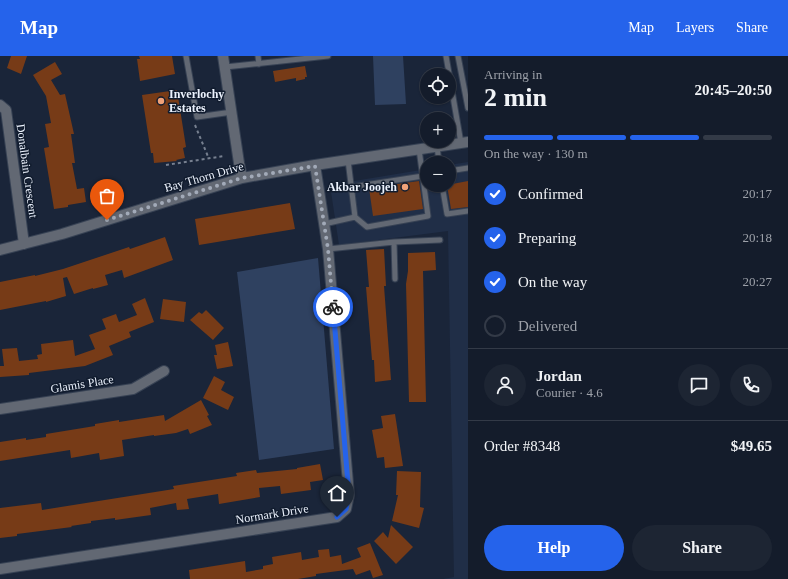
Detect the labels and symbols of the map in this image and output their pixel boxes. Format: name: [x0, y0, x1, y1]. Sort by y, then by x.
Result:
place label: Inverlochy Estates: [169, 87, 224, 115]
marker: Inverlochy Estates: [156, 96, 166, 106]
street label: Donalbain Crescent: [13, 123, 41, 220]
street label: Bay Thorn Drive: [163, 159, 245, 195]
pin: [90, 179, 124, 220]
place label: Akbar Joojeh: [327, 180, 397, 194]
marker: Akbar Joojeh: [400, 182, 410, 192]
courier: [313, 287, 353, 327]
street label: Glamis Place: [49, 372, 115, 396]
pin: [320, 476, 354, 517]
street label: Normark Drive: [235, 501, 309, 527]

